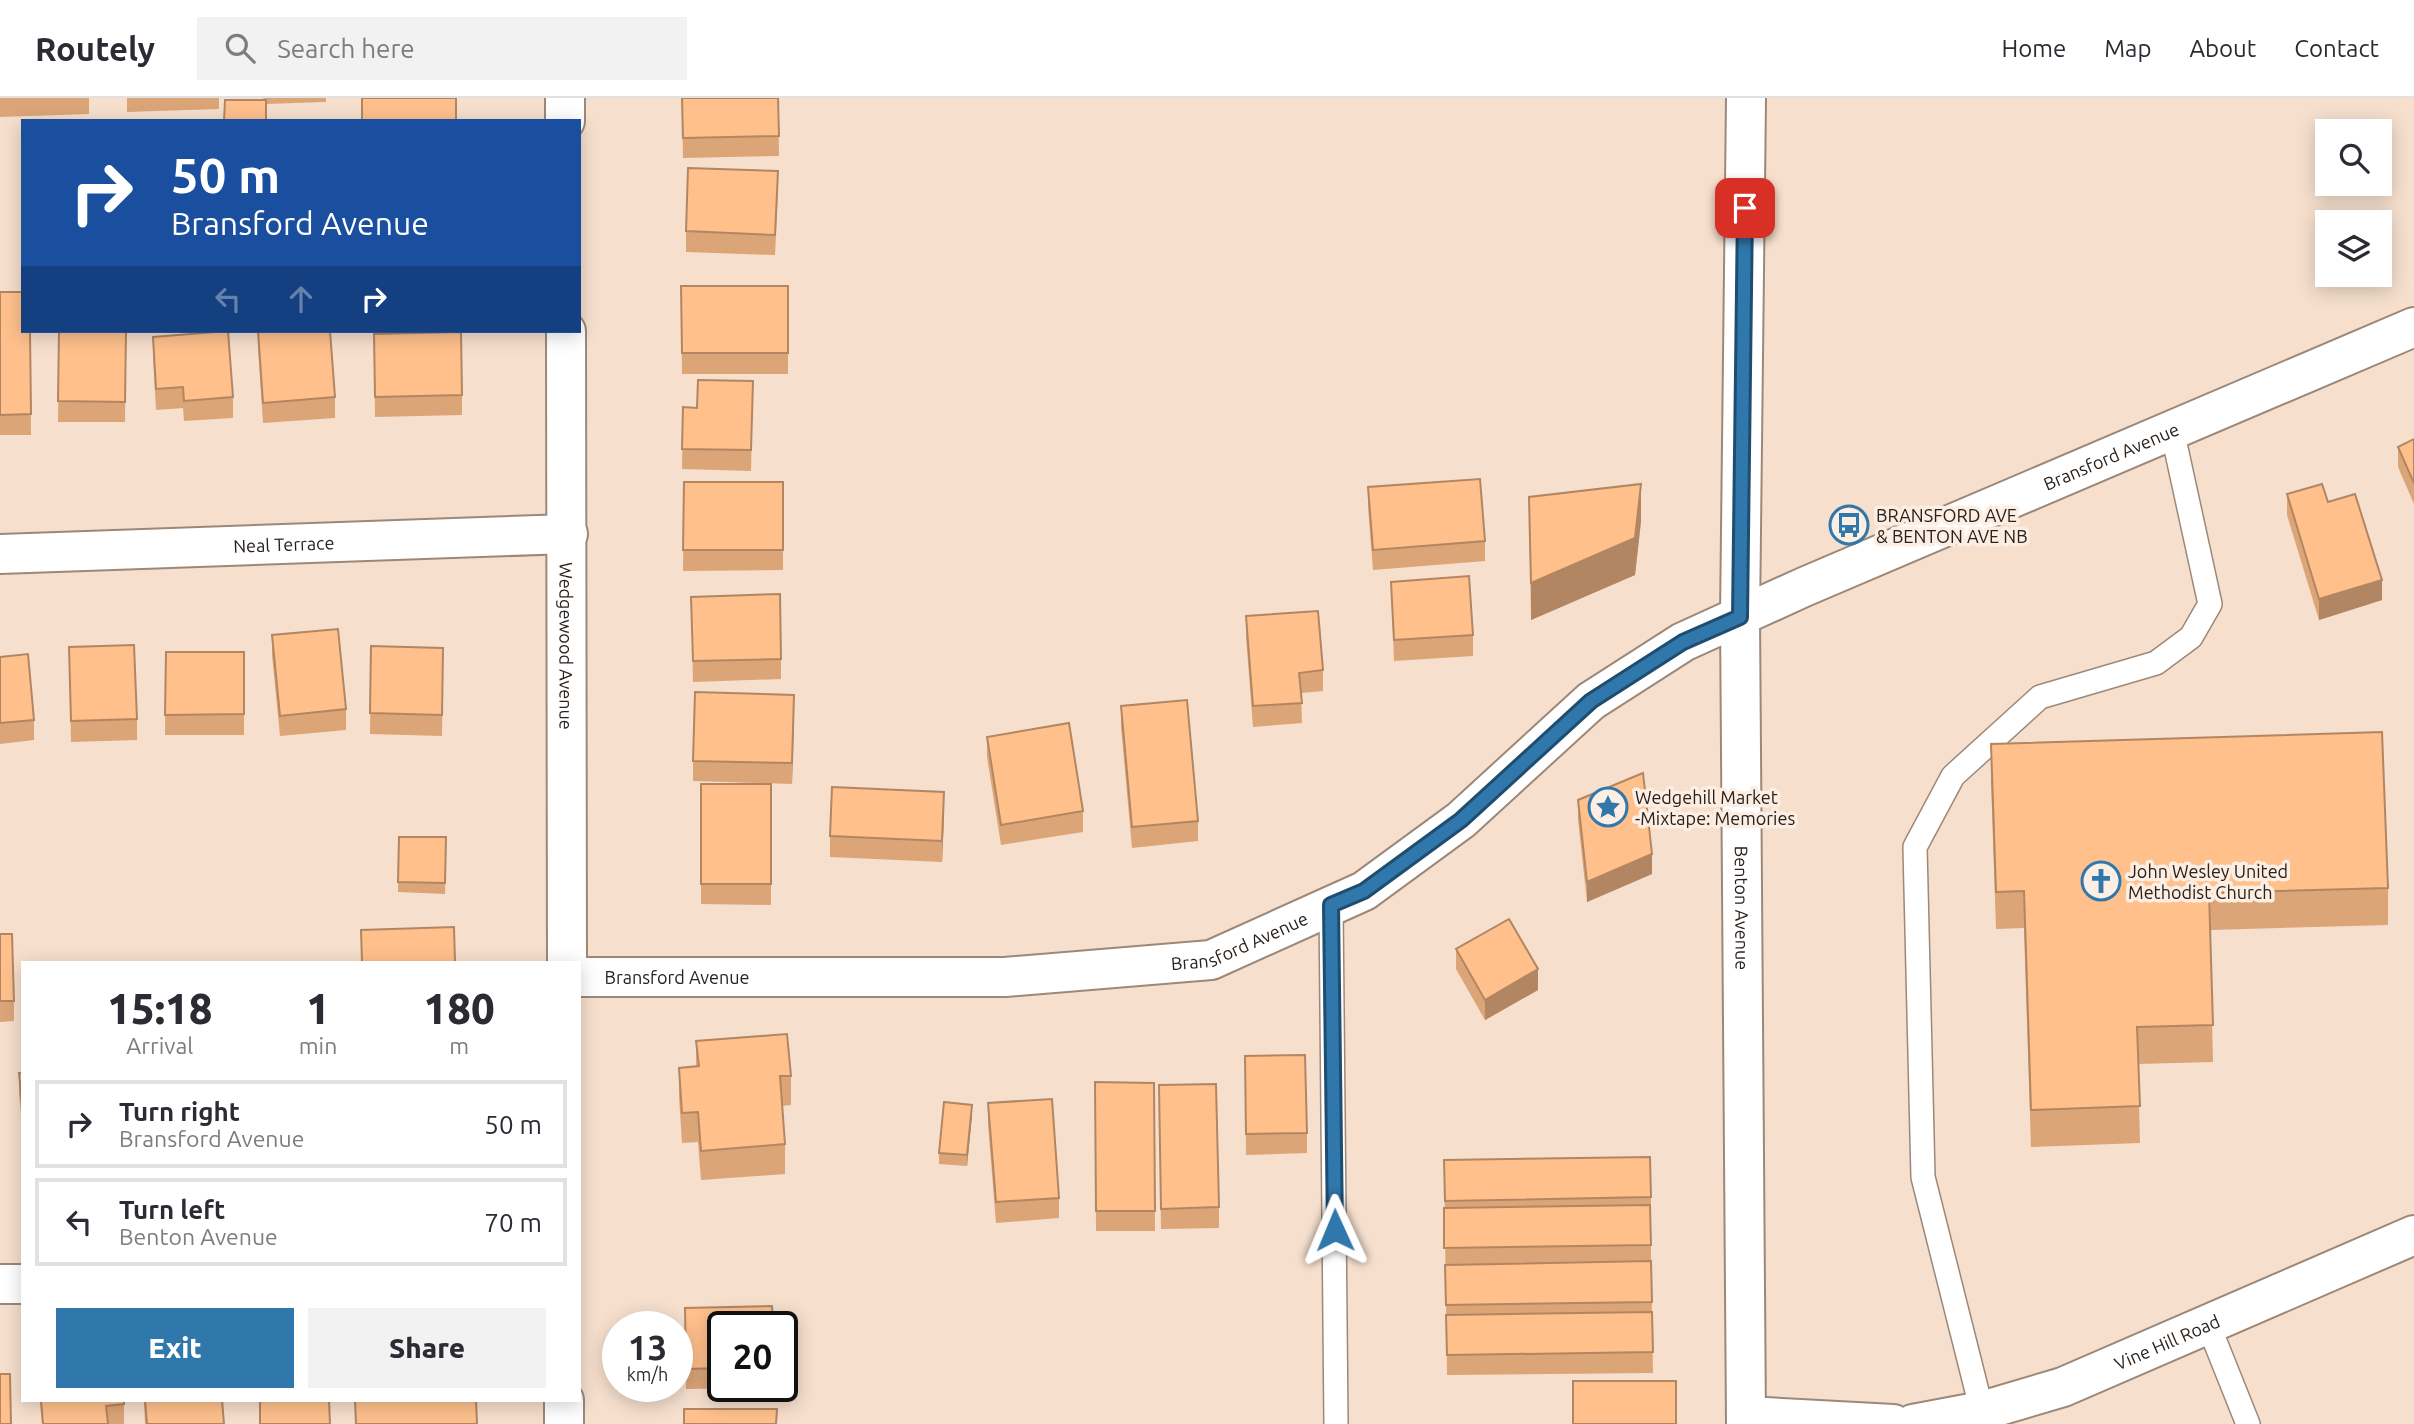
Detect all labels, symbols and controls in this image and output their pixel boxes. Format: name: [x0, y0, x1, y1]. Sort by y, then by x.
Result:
search box: [197, 17, 687, 80]
icon: search: [221, 29, 259, 67]
text: Routely: [35, 30, 155, 67]
text: Search here: [277, 34, 415, 63]
text: Home: [2001, 35, 2066, 62]
text: Map: [2104, 35, 2151, 62]
text: About: [2189, 35, 2256, 62]
text: Contact: [2294, 35, 2379, 62]
map controls: [2315, 119, 2392, 287]
button: search: [2315, 119, 2392, 196]
icon: right: [56, 147, 147, 238]
text: 50 m: [171, 147, 280, 202]
pin: [1715, 178, 1775, 238]
icon: arrive: [1726, 189, 1764, 227]
text: Bransford Avenue: [171, 205, 429, 241]
button: layers: [2315, 210, 2392, 287]
icon: left: [209, 280, 247, 318]
icon: ahead: [282, 280, 320, 318]
icon: right: [355, 280, 393, 318]
street label: Bransford Avenue: [2040, 418, 2182, 494]
bus stop icon: BRANSFORD AVE & BENTON AVE NB: [1828, 504, 1870, 546]
place label: BRANSFORD AVE & BENTON AVE NB: [1876, 505, 2028, 546]
street label: Neal Terrace: [233, 532, 335, 556]
street label: Wedgewood Avenue: [556, 562, 577, 730]
place icon: Wedgehill Market -Mixtape: Memories: [1587, 786, 1629, 828]
place label: Wedgehill Market -Mixtape: Memories: [1635, 787, 1795, 828]
street label: Benton Avenue: [1732, 846, 1753, 970]
church icon: John Wesley United Methodist Church: [2080, 860, 2122, 902]
place label: John Wesley United Methodist Church: [2128, 861, 2288, 902]
street label: Bransford Avenue: [1170, 908, 1311, 973]
street label: Bransford Avenue: [604, 967, 750, 987]
text: 15:18: [107, 985, 212, 1032]
text: 1: [306, 985, 330, 1032]
text: 180: [424, 985, 495, 1032]
text: Arrival: [126, 1033, 193, 1058]
text: min: [299, 1033, 337, 1058]
text: m: [449, 1033, 469, 1058]
text: Turn right: [119, 1097, 240, 1126]
icon: right: [60, 1105, 98, 1143]
text: 50 m: [484, 1110, 542, 1139]
text: Bransford Avenue: [119, 1126, 304, 1151]
position arrow: [1298, 1193, 1372, 1267]
text: Turn left: [119, 1195, 225, 1224]
icon: left: [60, 1203, 98, 1241]
text: 70 m: [484, 1208, 542, 1237]
text: Benton Avenue: [119, 1224, 278, 1249]
button: Exit: [56, 1308, 294, 1388]
button: Share: [308, 1308, 546, 1388]
street label: Vine Hill Road: [2111, 1310, 2223, 1374]
speed limit sign: 20: [707, 1311, 798, 1402]
text: 13: [628, 1327, 667, 1367]
text: km/h: [627, 1364, 668, 1384]

